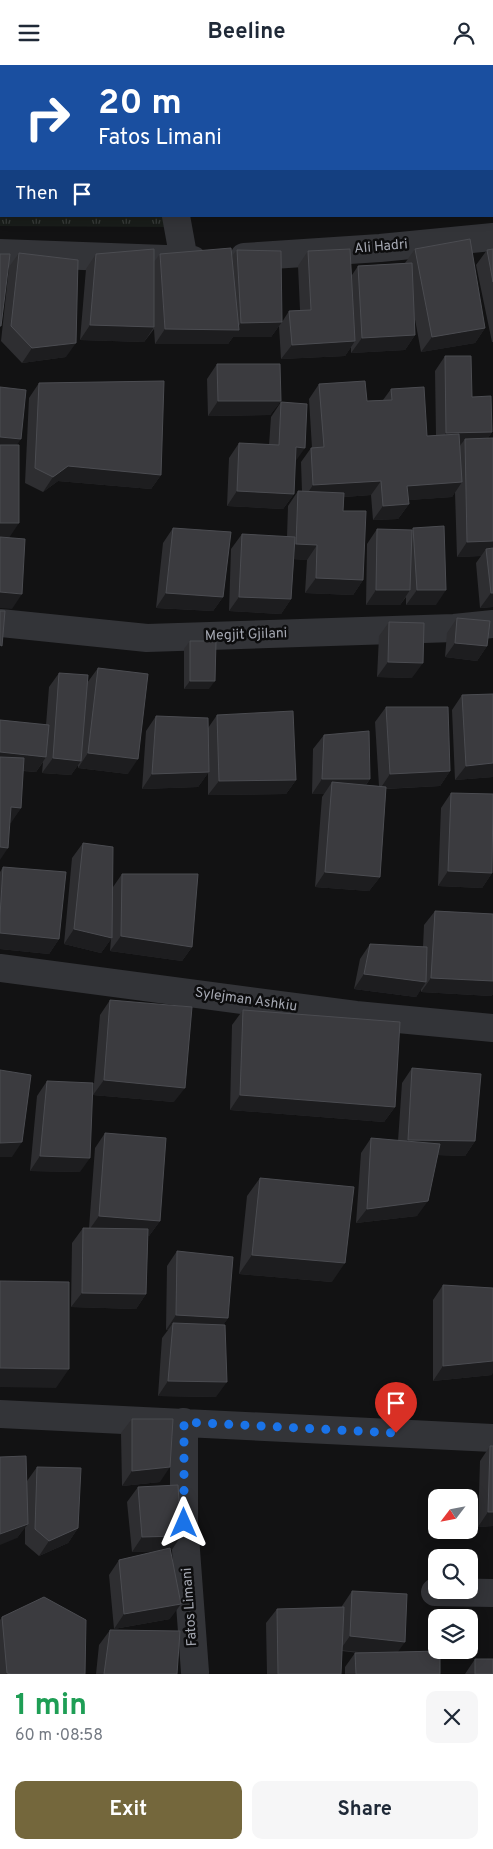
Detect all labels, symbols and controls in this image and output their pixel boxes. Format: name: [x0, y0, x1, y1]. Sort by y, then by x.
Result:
icon: menu: [15, 19, 43, 47]
text: Beeline: [207, 19, 286, 46]
icon: person: [450, 19, 478, 47]
text: 20 m: [98, 82, 182, 126]
icon: right: [15, 85, 80, 150]
text: Fatos Limani: [98, 125, 222, 152]
icon: arrive: [68, 180, 96, 208]
text: Then: [15, 182, 58, 206]
street label: Ali Hadri: [353, 236, 409, 258]
street label: Megjit Gjilani: [204, 625, 288, 645]
street label: Sylejman Ashkiu: [194, 984, 298, 1016]
pin: [375, 1382, 417, 1433]
icon: arrive: [382, 1389, 410, 1417]
north arrow: [428, 1489, 478, 1539]
map controls: [428, 1489, 478, 1659]
position arrow: [157, 1496, 209, 1548]
button: search: [428, 1549, 478, 1599]
street label: Fatos Limani: [179, 1567, 201, 1647]
button: layers: [428, 1609, 478, 1659]
text: 1 min: [15, 1688, 87, 1725]
button: close: [426, 1691, 478, 1743]
text: 60 m · 08:58: [15, 1726, 103, 1746]
button: Exit: [15, 1781, 242, 1839]
button: Share: [252, 1781, 478, 1839]

